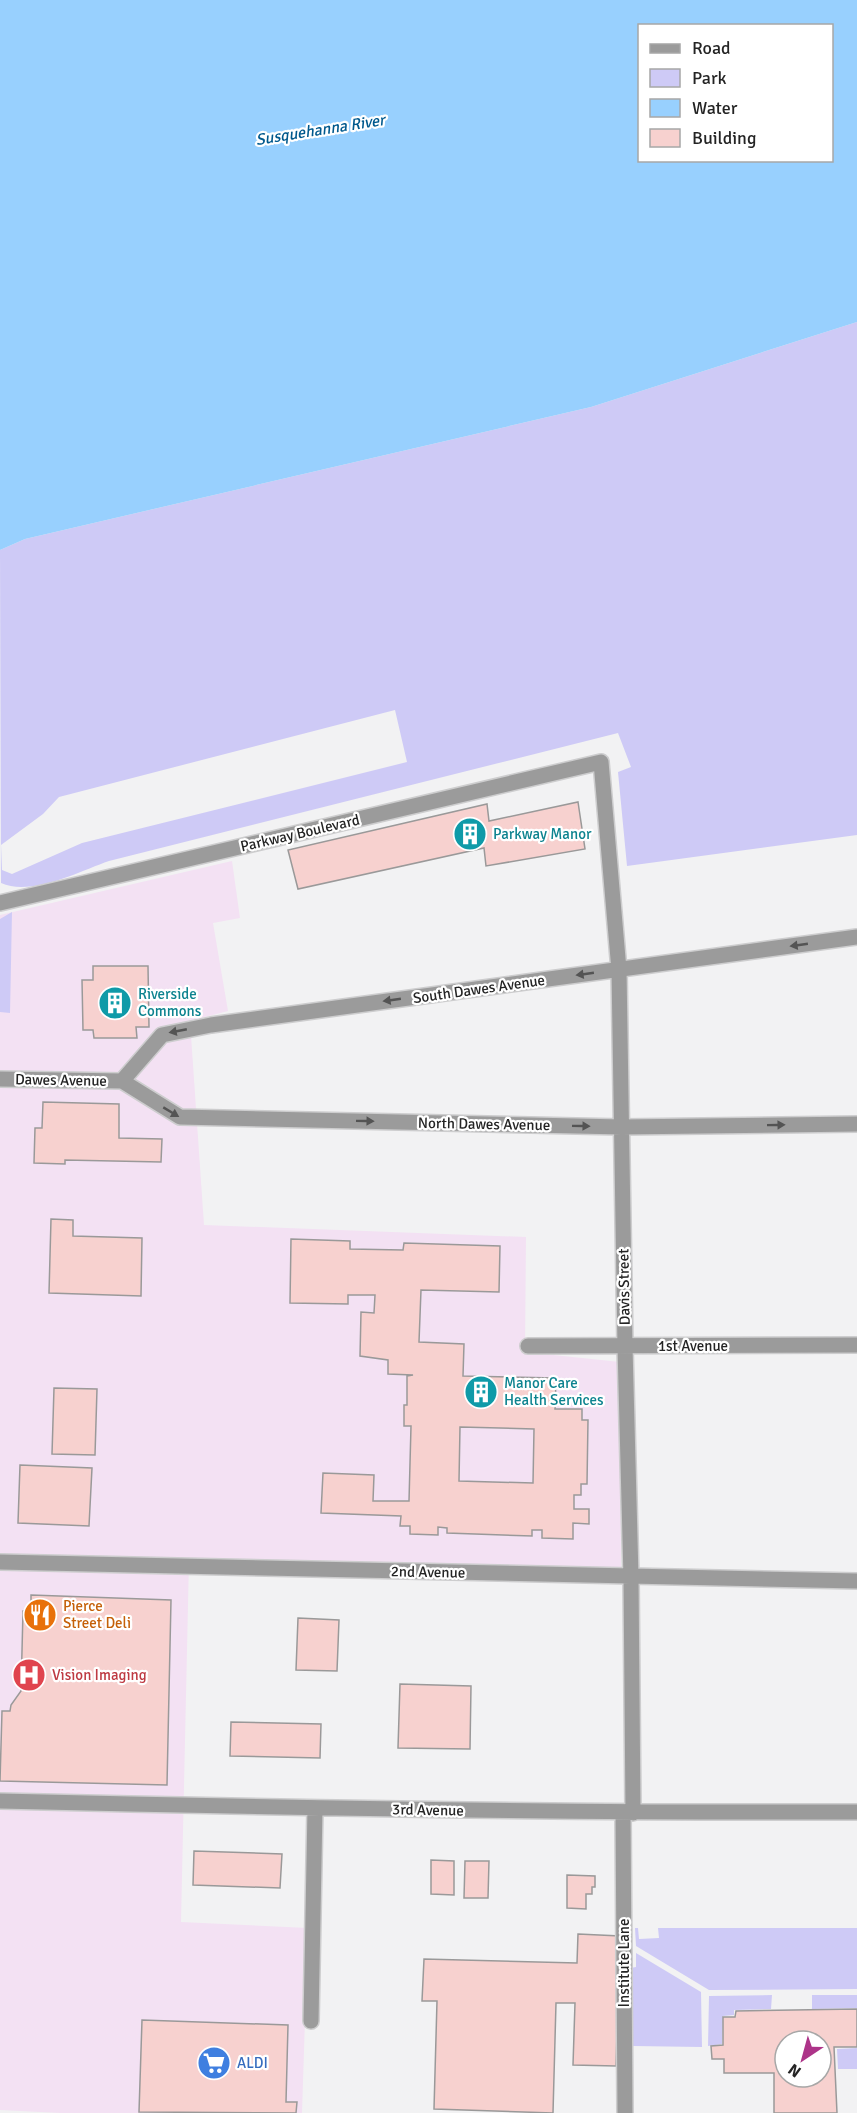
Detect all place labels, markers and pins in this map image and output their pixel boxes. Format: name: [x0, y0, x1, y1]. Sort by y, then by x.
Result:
building icon: Parkway Manor: [452, 816, 488, 852]
place label: Parkway Manor: [493, 825, 592, 843]
building icon: Riverside Commons: [97, 985, 133, 1021]
place label: Riverside Commons: [138, 985, 202, 1020]
building icon: Manor Care Health Services: [463, 1374, 499, 1410]
place label: Manor Care Health Services: [504, 1374, 604, 1409]
restaurant icon: Pierce Street Deli: [22, 1597, 58, 1633]
place label: Pierce Street Deli: [63, 1597, 131, 1632]
hospital icon: Vision Imaging: [11, 1657, 47, 1693]
place label: Vision Imaging: [52, 1666, 147, 1684]
supermarket icon: ALDI: [196, 2045, 232, 2081]
place label: ALDI: [237, 2054, 268, 2072]

